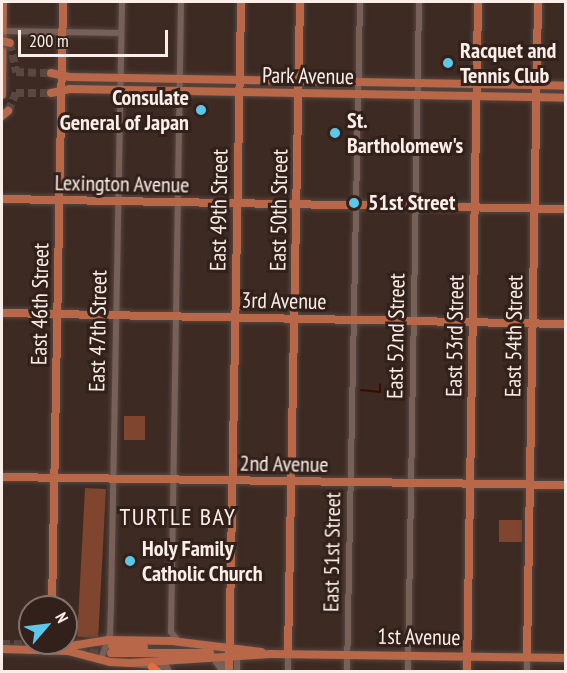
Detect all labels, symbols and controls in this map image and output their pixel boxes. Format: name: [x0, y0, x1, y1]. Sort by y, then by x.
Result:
scale bar: [21, 18, 171, 56]
text: 200 m: [29, 29, 69, 52]
place label: Racquet and Tennis Club: [460, 37, 556, 88]
marker: Racquet and Tennis Club: [441, 56, 455, 70]
street label: Park Avenue: [261, 62, 355, 90]
place label: Consulate General of Japan: [60, 84, 189, 136]
marker: Consulate General of Japan: [194, 103, 208, 117]
place label: St. Bartholomew's: [347, 107, 463, 158]
marker: St. Bartholomew's: [328, 126, 342, 140]
street label: East 49th Street: [205, 149, 233, 271]
street label: East 50th Street: [265, 149, 293, 271]
street label: Lexington Avenue: [54, 170, 190, 198]
place label: 51st Street: [368, 190, 455, 216]
marker: 51st Street: [345, 194, 363, 212]
street label: East 46th Street: [26, 243, 54, 365]
street label: East 47th Street: [84, 270, 112, 392]
street label: East 52nd Street: [382, 273, 410, 399]
street label: East 53rd Street: [441, 275, 469, 397]
street label: East 54th Street: [500, 275, 528, 397]
street label: 3rd Avenue: [241, 287, 327, 315]
street label: 2nd Avenue: [239, 450, 329, 478]
street label: East 51st Street: [318, 492, 346, 612]
district label: TURTLE BAY: [120, 503, 236, 531]
place label: Holy Family Catholic Church: [142, 535, 263, 586]
marker: Holy Family Catholic Church: [123, 554, 137, 568]
north arrow: [18, 595, 78, 655]
text: N: [51, 609, 73, 626]
street label: 1st Avenue: [377, 623, 461, 651]

